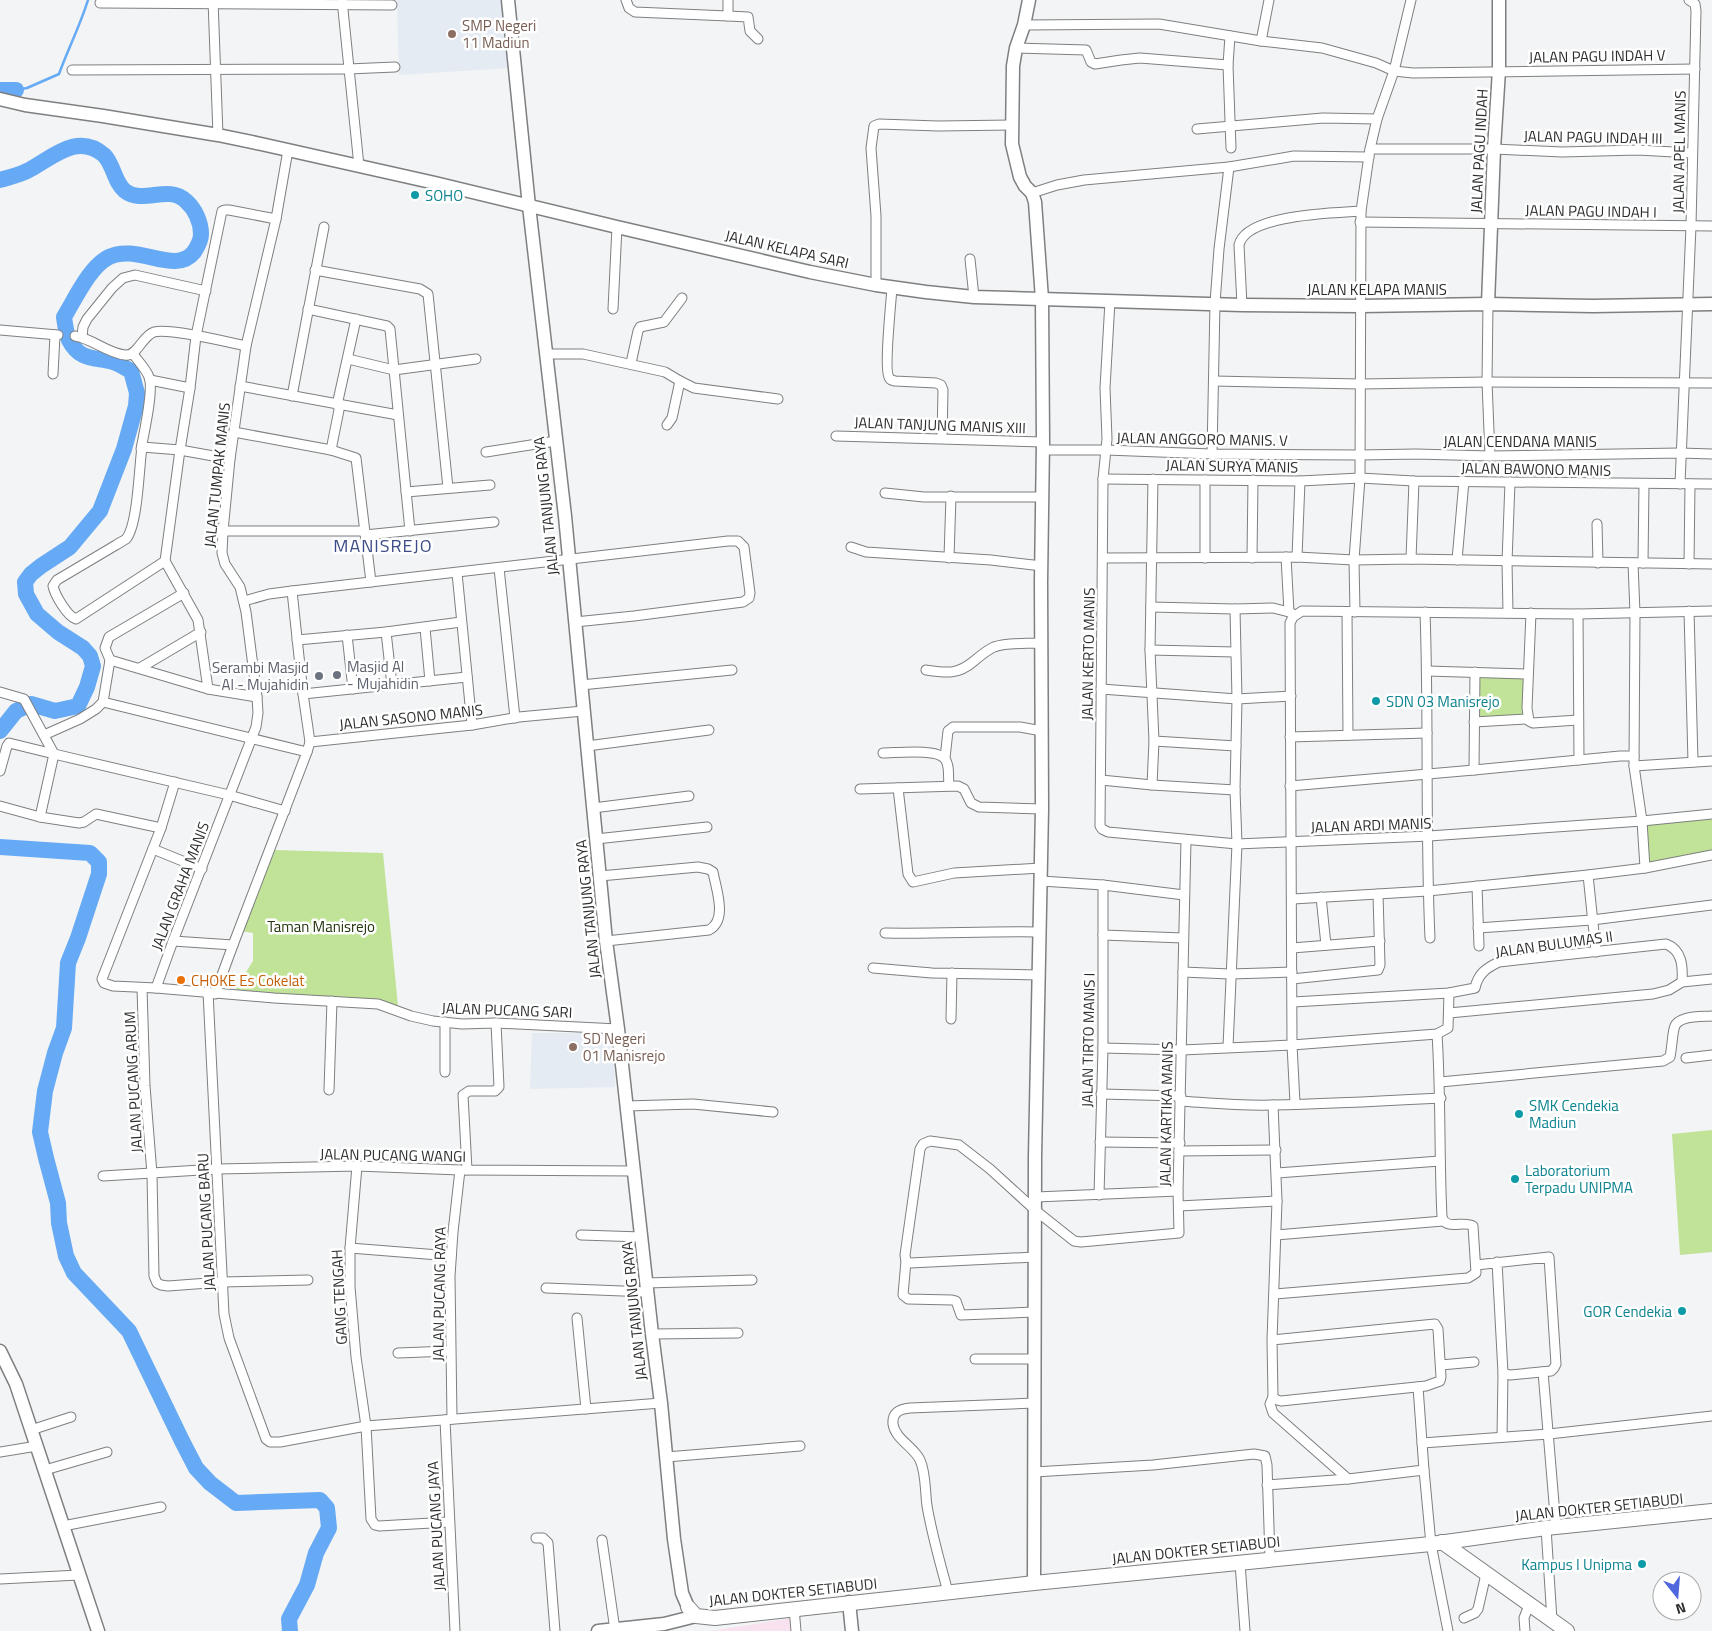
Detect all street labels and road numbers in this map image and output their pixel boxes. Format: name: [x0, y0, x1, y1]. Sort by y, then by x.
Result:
street label: JALAN PAGU INDAH V: [1528, 43, 1666, 69]
street label: JALAN PAGU INDAH: [1464, 88, 1494, 214]
street label: JALAN APEL MANIS: [1666, 90, 1692, 214]
street label: JALAN PAGU INDAH III: [1523, 124, 1663, 150]
street label: JALAN PAGU INDAH I: [1525, 198, 1657, 224]
street label: JALAN KELAPA SARI: [723, 224, 851, 274]
street label: JALAN KELAPA MANIS: [1307, 278, 1447, 301]
street label: JALAN TUMPAK MANIS: [198, 401, 236, 549]
street label: JALAN TANJUNG MANIS XIII: [854, 411, 1026, 439]
street label: JALAN ANGGORO MANIS. V: [1116, 426, 1288, 452]
street label: JALAN CENDANA MANIS: [1443, 430, 1597, 453]
street label: JALAN TANJUNG RAYA: [527, 435, 565, 576]
street label: JALAN SURYA MANIS: [1165, 453, 1299, 479]
street label: JALAN BAWONO MANIS: [1461, 456, 1611, 482]
street label: JALAN KERTO MANIS: [1075, 587, 1101, 721]
street label: JALAN SASONO MANIS: [338, 698, 484, 736]
street label: JALAN ARDI MANIS: [1310, 811, 1432, 839]
street label: JALAN GRAHA MANIS: [145, 818, 215, 954]
street label: JALAN TANJUNG RAYA: [569, 838, 607, 979]
street label: JALAN BULUMAS II: [1494, 924, 1614, 964]
street label: JALAN TIRTO MANIS I: [1075, 972, 1101, 1108]
street label: JALAN PUCANG SARI: [441, 996, 573, 1024]
street label: JALAN PUCANG ARUM: [118, 1011, 148, 1153]
street label: JALAN KARTIKA MANIS: [1153, 1041, 1179, 1187]
street label: JALAN PUCANG WANGI: [320, 1142, 466, 1168]
street label: JALAN PUCANG BARU: [191, 1152, 221, 1292]
street label: JALAN PUCANG RAYA: [426, 1226, 452, 1362]
street label: JALAN TANJUNG RAYA: [615, 1240, 653, 1381]
street label: GANG TENGAH: [325, 1249, 353, 1345]
street label: JALAN PUCANG JAYA: [421, 1460, 451, 1592]
street label: JALAN DOKTER SETIABUDI: [1514, 1487, 1684, 1527]
street label: JALAN DOKTER SETIABUDI: [1111, 1530, 1281, 1570]
street label: JALAN DOKTER SETIABUDI: [708, 1572, 878, 1612]

